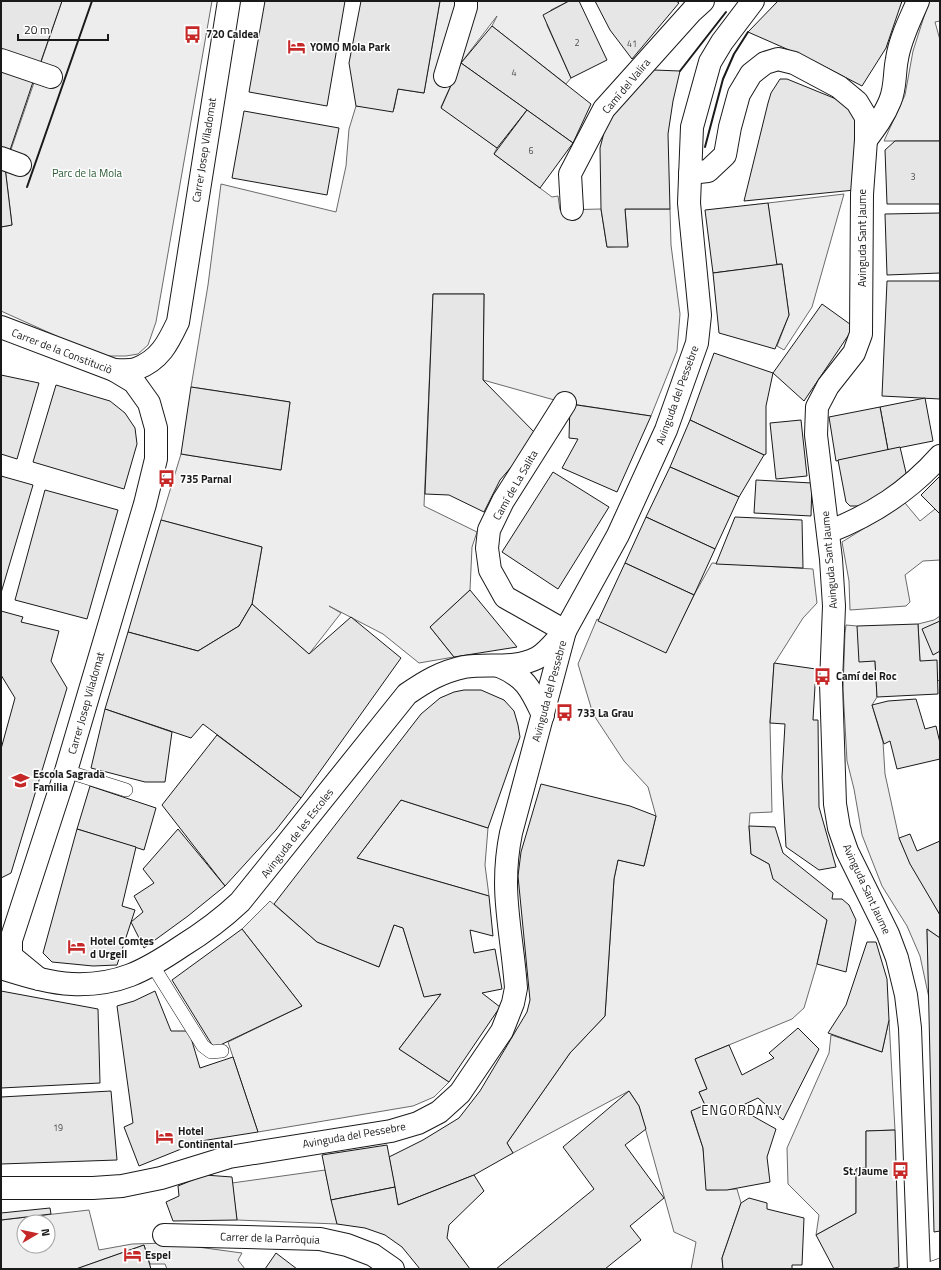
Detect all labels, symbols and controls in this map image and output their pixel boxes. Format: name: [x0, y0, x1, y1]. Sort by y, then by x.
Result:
scale bar: [18, 16, 108, 42]
text: 20 m: [24, 20, 50, 39]
bus stop icon: 720 Caldea: [183, 24, 203, 44]
place label: 720 Caldea: [206, 26, 259, 42]
house number: 2: [574, 36, 580, 49]
hotel icon: YOMO Mola Park: [287, 37, 307, 57]
house number: 41: [627, 37, 637, 50]
place label: YOMO Mola Park: [310, 39, 390, 55]
street label: Camí del Valira: [598, 55, 654, 117]
house number: 4: [511, 66, 517, 79]
street label: Carrer Josep Viladomat: [188, 96, 220, 203]
house number: 6: [528, 144, 534, 157]
park label: Parc de la Mola: [52, 165, 123, 181]
house number: 3: [910, 170, 916, 183]
street label: Avinguda Sant Jaume: [854, 188, 870, 287]
street label: Carrer de la Constituciò: [9, 324, 115, 378]
street label: Avinguda del Pessebre: [652, 343, 703, 447]
street label: Camí de La Salita: [488, 447, 542, 523]
bus stop icon: 735 Parnal: [157, 469, 177, 489]
place label: 735 Parnal: [180, 471, 232, 487]
street label: Avinguda Sant Jaume: [817, 510, 841, 610]
street label: Avinguda del Pessebre: [528, 638, 570, 743]
street label: Carrer Josep Viladomat: [64, 650, 108, 756]
bus stop icon: Camí del Roc: [813, 666, 833, 686]
place label: Camí del Roc: [836, 668, 897, 684]
bus stop icon: 733 La Grau: [554, 703, 574, 723]
place label: 733 La Grau: [577, 705, 634, 721]
place label: Escola Sagrada Familia: [33, 766, 105, 795]
school or university icon: Escola Sagrada Familia: [10, 770, 30, 790]
street label: Avinguda de les Escoles: [257, 785, 337, 881]
street label: Avinguda Sant Jaume: [839, 841, 895, 937]
place label: Hotel Comtes d Urgell: [90, 933, 154, 962]
hotel icon: Hotel Comtes d Urgell: [67, 937, 87, 957]
district label: ENGORDANY: [701, 1100, 783, 1120]
street label: Avinguda del Pessebre: [301, 1118, 407, 1152]
house number: 19: [53, 1121, 63, 1134]
place label: Hotel Continental: [178, 1123, 233, 1152]
hotel icon: Hotel Continental: [155, 1127, 175, 1147]
bus stop icon: St. Jaume: [891, 1161, 911, 1181]
place label: St. Jaume: [843, 1163, 888, 1179]
north arrow: [16, 1214, 56, 1254]
text: N: [37, 1227, 54, 1237]
street label: Carrer de la Parròquia: [220, 1228, 321, 1248]
hotel icon: Espel: [122, 1245, 142, 1265]
place label: Espel: [145, 1247, 171, 1263]

